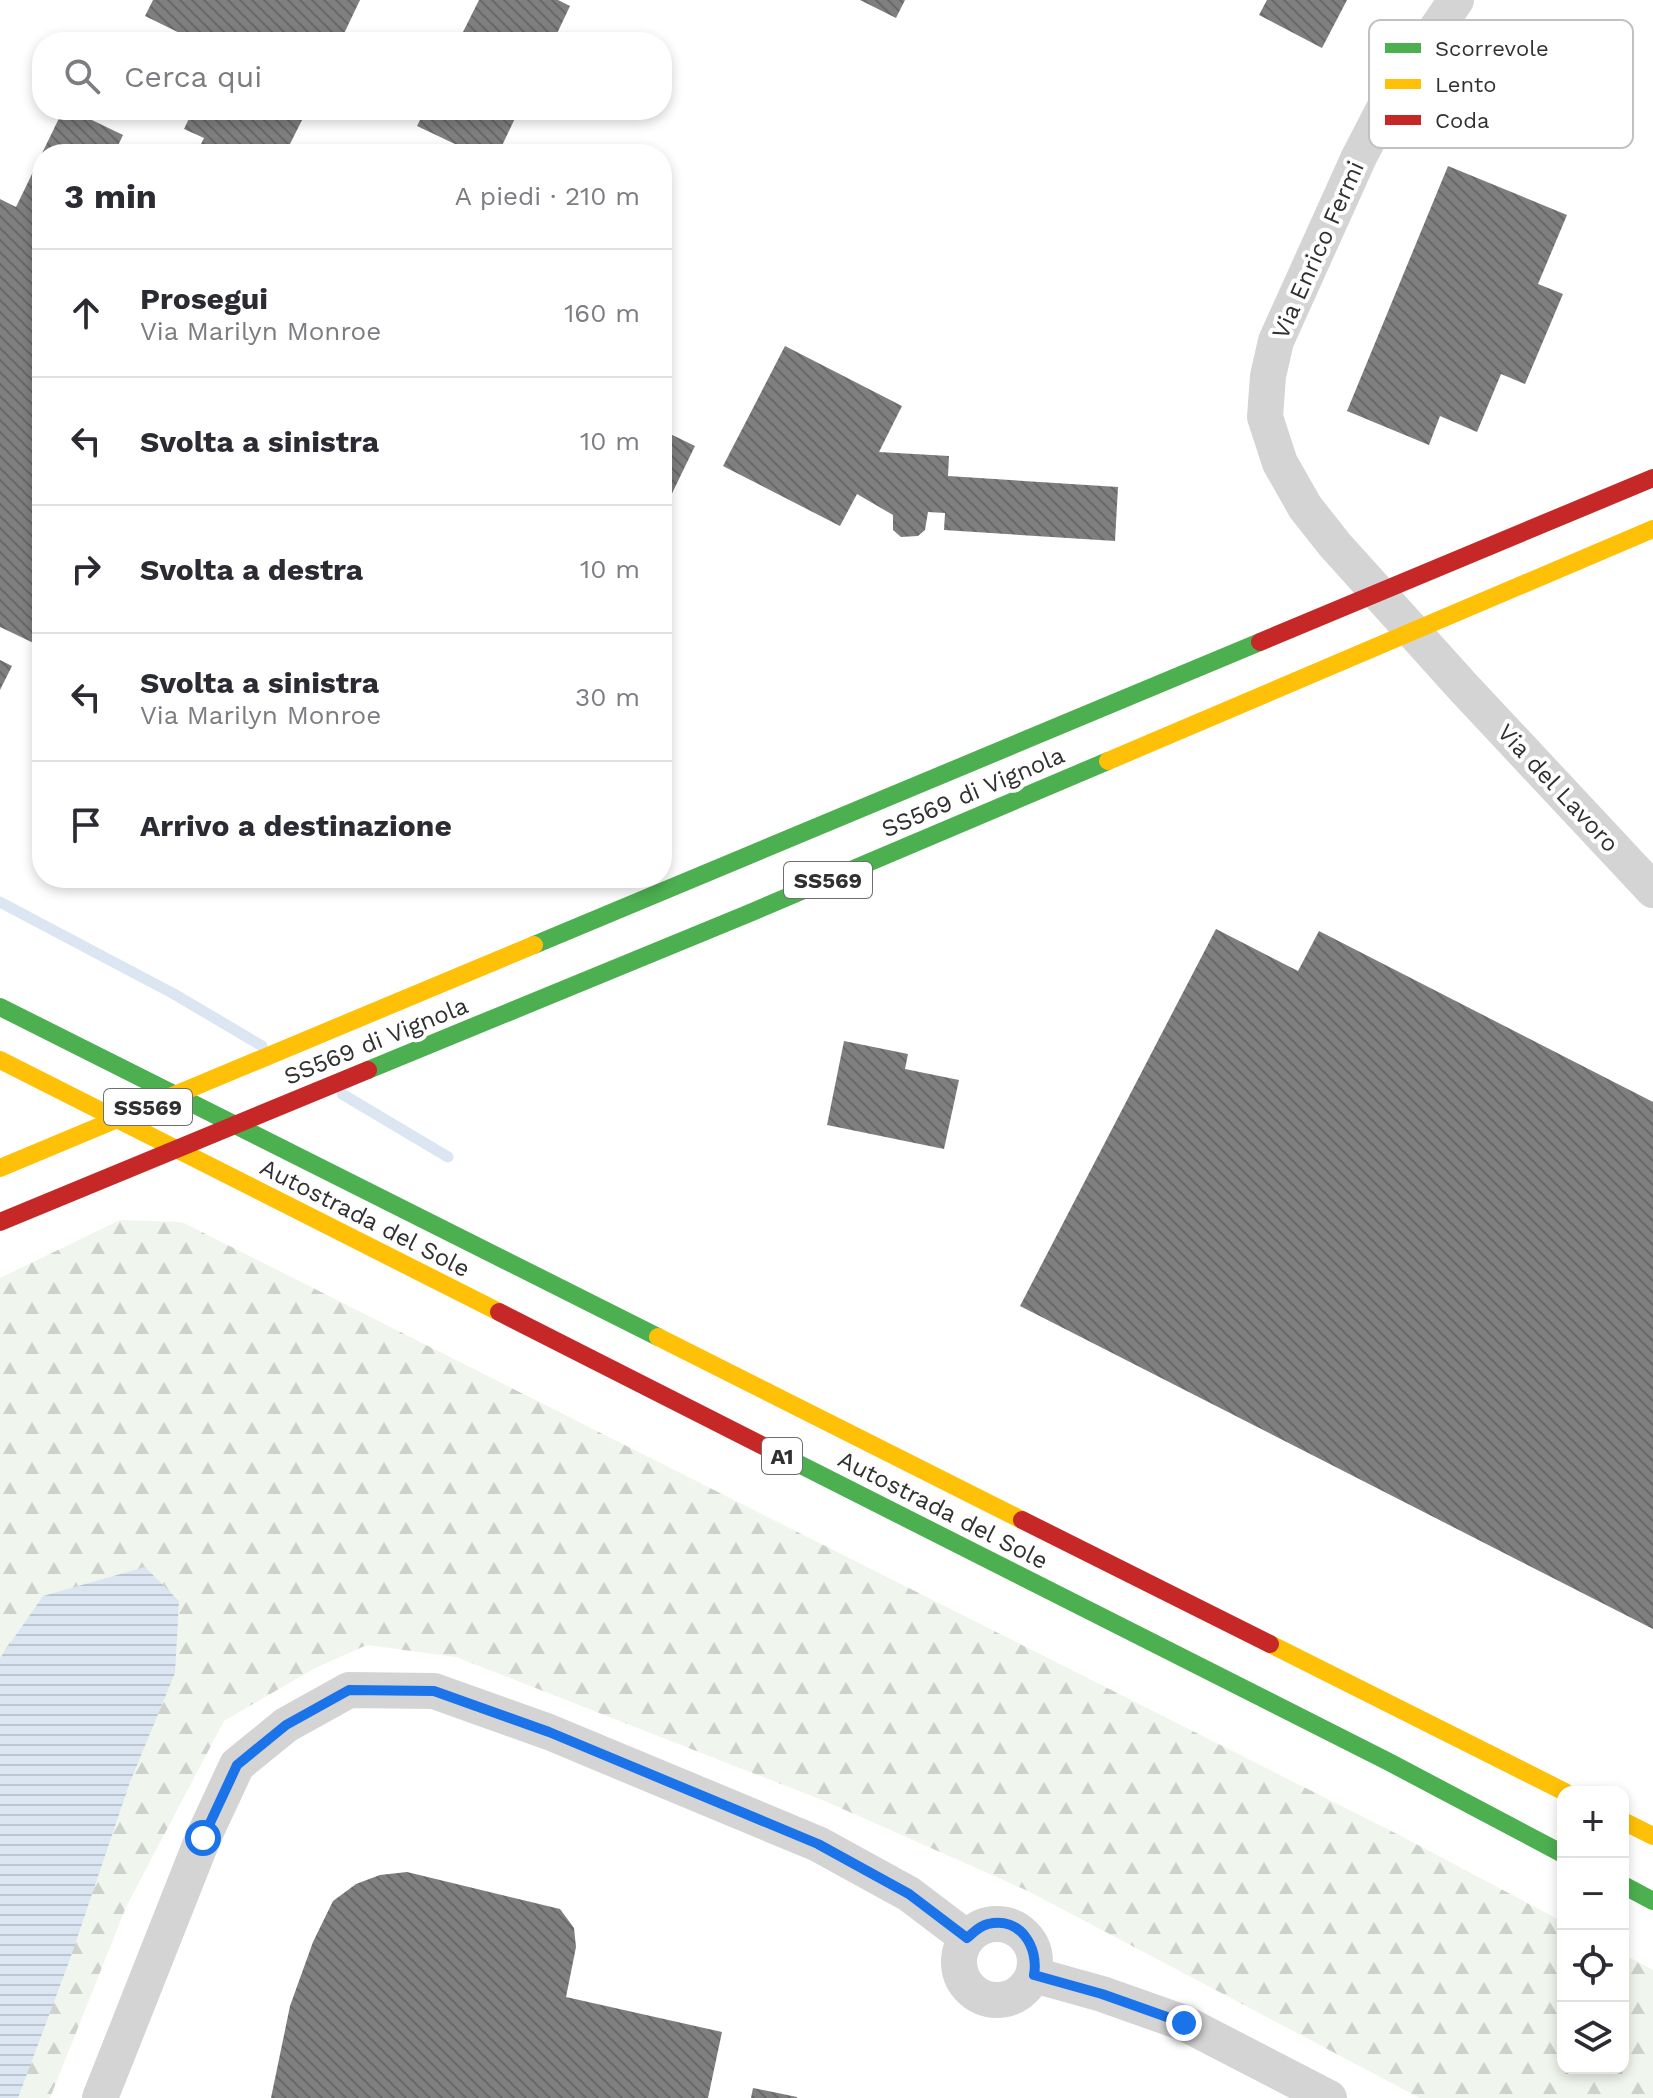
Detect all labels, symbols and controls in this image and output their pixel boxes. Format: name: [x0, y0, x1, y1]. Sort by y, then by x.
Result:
legend: [1369, 20, 1633, 148]
search box: [32, 32, 672, 120]
text: Scorrevole: [1435, 36, 1549, 61]
icon: search: [60, 54, 104, 98]
text: Cerca qui: [124, 59, 262, 94]
text: Lento: [1435, 72, 1496, 97]
text: Coda: [1435, 108, 1490, 133]
street label: Via Enrico Fermi: [1266, 157, 1370, 343]
text: 3 min: [64, 176, 157, 216]
text: A piedi · 210 m: [455, 181, 640, 211]
text: Prosegui: [140, 281, 268, 316]
icon: ahead: [64, 291, 108, 335]
text: 160 m: [564, 298, 640, 328]
text: Via Marilyn Monroe: [140, 316, 381, 346]
icon: left: [64, 419, 108, 463]
text: Svolta a sinistra: [140, 424, 379, 459]
text: 10 m: [580, 426, 640, 456]
icon: right: [64, 547, 108, 591]
text: Svolta a destra: [140, 552, 363, 587]
text: 10 m: [580, 554, 640, 584]
text: Svolta a sinistra: [140, 665, 379, 700]
icon: left: [64, 675, 108, 719]
text: 30 m: [575, 682, 640, 712]
text: Via Marilyn Monroe: [140, 700, 381, 730]
street label: Via del Lavoro: [1492, 718, 1624, 858]
street label: SS569 di Vignola: [877, 741, 1069, 843]
icon: arrive: [64, 803, 108, 847]
text: Arrivo a destinazione: [140, 808, 452, 843]
road number: SS569: [784, 862, 872, 898]
street label: SS569 di Vignola: [280, 991, 472, 1091]
road number: SS569: [104, 1089, 192, 1125]
street label: Autostrada del Sole: [256, 1153, 474, 1283]
road number: A1: [762, 1438, 802, 1474]
street label: Autostrada del Sole: [834, 1445, 1052, 1575]
map controls: [1557, 1786, 1629, 2074]
button: +: [1557, 1786, 1629, 1858]
route start: [185, 1820, 221, 1856]
button: −: [1557, 1858, 1629, 1930]
button: locate: [1557, 1930, 1629, 2002]
button: layers: [1557, 2002, 1629, 2074]
route end: [1166, 2005, 1202, 2041]

